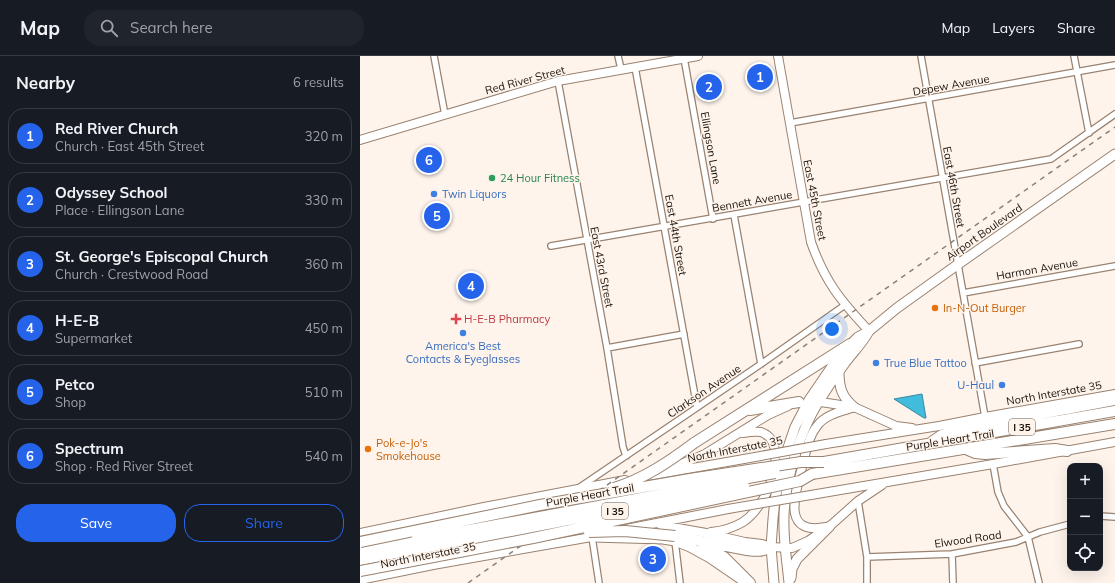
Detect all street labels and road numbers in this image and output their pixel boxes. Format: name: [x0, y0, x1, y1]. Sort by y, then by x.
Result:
street label: Red River Street: [483, 63, 567, 97]
street label: Depew Avenue: [912, 71, 990, 99]
street label: Ellingson Lane: [698, 111, 724, 185]
street label: East 46th Street: [940, 145, 968, 229]
street label: East 45th Street: [800, 158, 830, 242]
street label: Bennett Avenue: [711, 187, 793, 215]
street label: East 44th Street: [662, 193, 690, 277]
street label: Airport Boulevard: [943, 200, 1025, 264]
street label: East 43rd Street: [587, 225, 617, 309]
street label: Harmon Avenue: [995, 255, 1079, 283]
street label: Clarkson Avenue: [665, 361, 743, 421]
street label: North Interstate 35: [1005, 378, 1103, 408]
road number: I 35: [1009, 419, 1035, 435]
street label: Purple Heart Trail: [905, 426, 995, 454]
street label: North Interstate 35: [686, 433, 784, 465]
street label: Purple Heart Trail: [545, 480, 635, 510]
road number: I 35: [602, 503, 628, 519]
street label: Elwood Road: [934, 527, 1002, 551]
street label: North Interstate 35: [379, 539, 477, 571]

